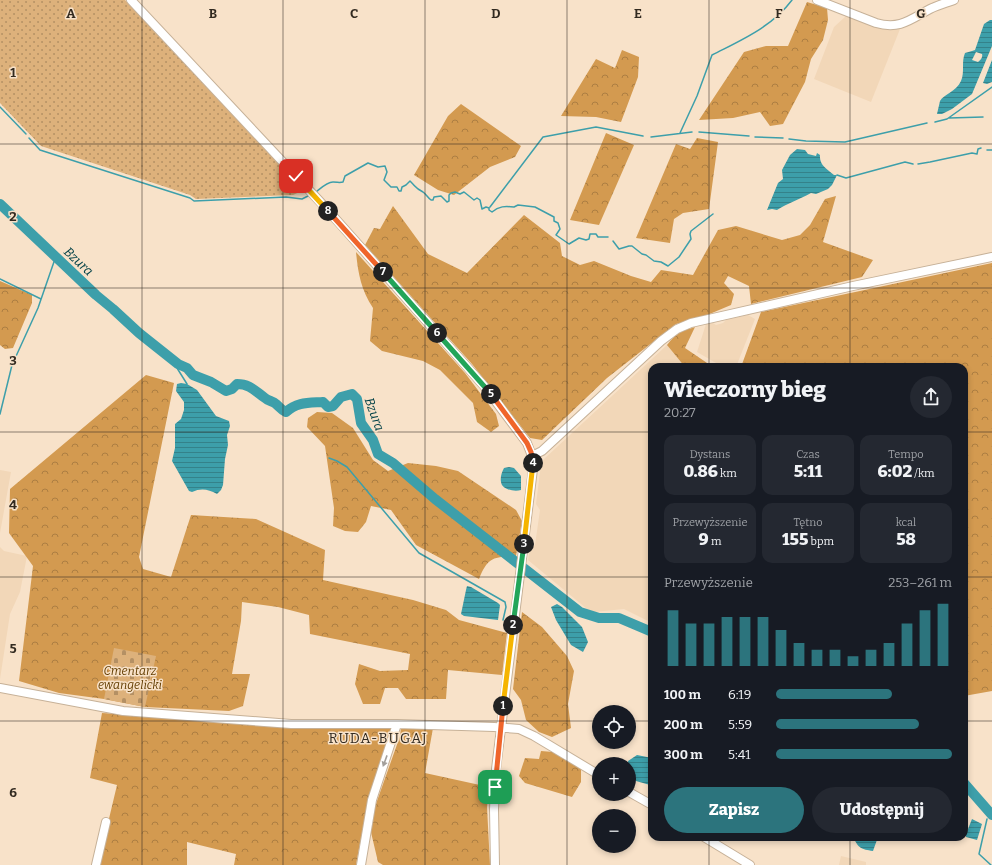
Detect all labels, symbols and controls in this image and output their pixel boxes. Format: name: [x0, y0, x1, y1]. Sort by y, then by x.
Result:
text: A: [66, 6, 76, 21]
text: B: [209, 6, 217, 21]
text: C: [350, 6, 358, 21]
text: D: [491, 6, 501, 21]
text: E: [634, 6, 642, 21]
text: F: [775, 6, 783, 21]
text: G: [916, 6, 926, 21]
text: 1: [10, 65, 16, 80]
pin: [279, 159, 313, 193]
icon: check: [285, 165, 307, 187]
pin: 8: [318, 201, 338, 221]
text: 8: [325, 204, 331, 217]
text: 2: [9, 209, 17, 224]
water label: Bzura: [61, 244, 96, 279]
pin: 7: [373, 262, 393, 282]
text: 7: [380, 265, 386, 278]
pin: 6: [427, 323, 447, 343]
text: 6: [434, 326, 440, 339]
text: 3: [9, 353, 17, 368]
text: Wieczorny bieg: [664, 376, 826, 403]
button: share: [910, 376, 952, 418]
pin: 5: [481, 384, 501, 404]
text: 5: [488, 387, 494, 400]
water label: Bzura: [362, 395, 387, 433]
text: 20:27: [664, 405, 696, 420]
text: Dystans: [690, 448, 730, 461]
text: Czas: [796, 448, 820, 461]
text: Tempo: [888, 448, 924, 461]
pin: 4: [523, 453, 543, 473]
text: 4: [530, 456, 536, 469]
text: 0.86: [683, 461, 718, 482]
text: 5:11: [794, 461, 822, 482]
text: 6:02: [877, 461, 912, 482]
text: km: [718, 467, 737, 480]
text: /km: [912, 467, 935, 480]
text: 4: [9, 497, 17, 512]
text: Przewyższenie: [672, 516, 748, 529]
text: Tętno: [793, 516, 823, 529]
text: kcal: [896, 516, 916, 529]
text: 9: [699, 529, 709, 550]
text: 155: [782, 529, 808, 550]
text: 58: [896, 529, 916, 550]
pin: 3: [514, 534, 534, 554]
text: m: [709, 535, 721, 548]
text: bpm: [808, 535, 834, 548]
text: 3: [521, 537, 527, 550]
text: Przewyższenie: [664, 575, 753, 590]
text: 253–261 m: [888, 575, 952, 590]
pin: 2: [503, 615, 523, 635]
text: 2: [510, 618, 516, 631]
text: 5: [9, 641, 17, 656]
park label: Cmentarz ewangelicki: [98, 664, 162, 692]
text: 100 m: [664, 687, 701, 702]
text: 6:19: [728, 687, 751, 702]
pin: 1: [493, 696, 513, 716]
text: 1: [501, 699, 505, 712]
map controls: [592, 705, 636, 853]
button: locate: [592, 705, 636, 749]
text: 200 m: [664, 717, 703, 732]
text: 5:59: [728, 717, 752, 732]
district label: RUDA-BUGAJ: [328, 730, 428, 747]
text: 300 m: [664, 747, 703, 762]
text: 5:41: [728, 747, 751, 762]
one-way arrow: [381, 756, 387, 768]
button: +: [592, 757, 636, 801]
pin: [478, 770, 512, 804]
icon: arrive: [484, 776, 506, 798]
text: 6: [9, 785, 17, 800]
button: Zapisz: [664, 787, 804, 833]
button: Udostępnij: [812, 787, 952, 833]
button: −: [592, 809, 636, 853]

